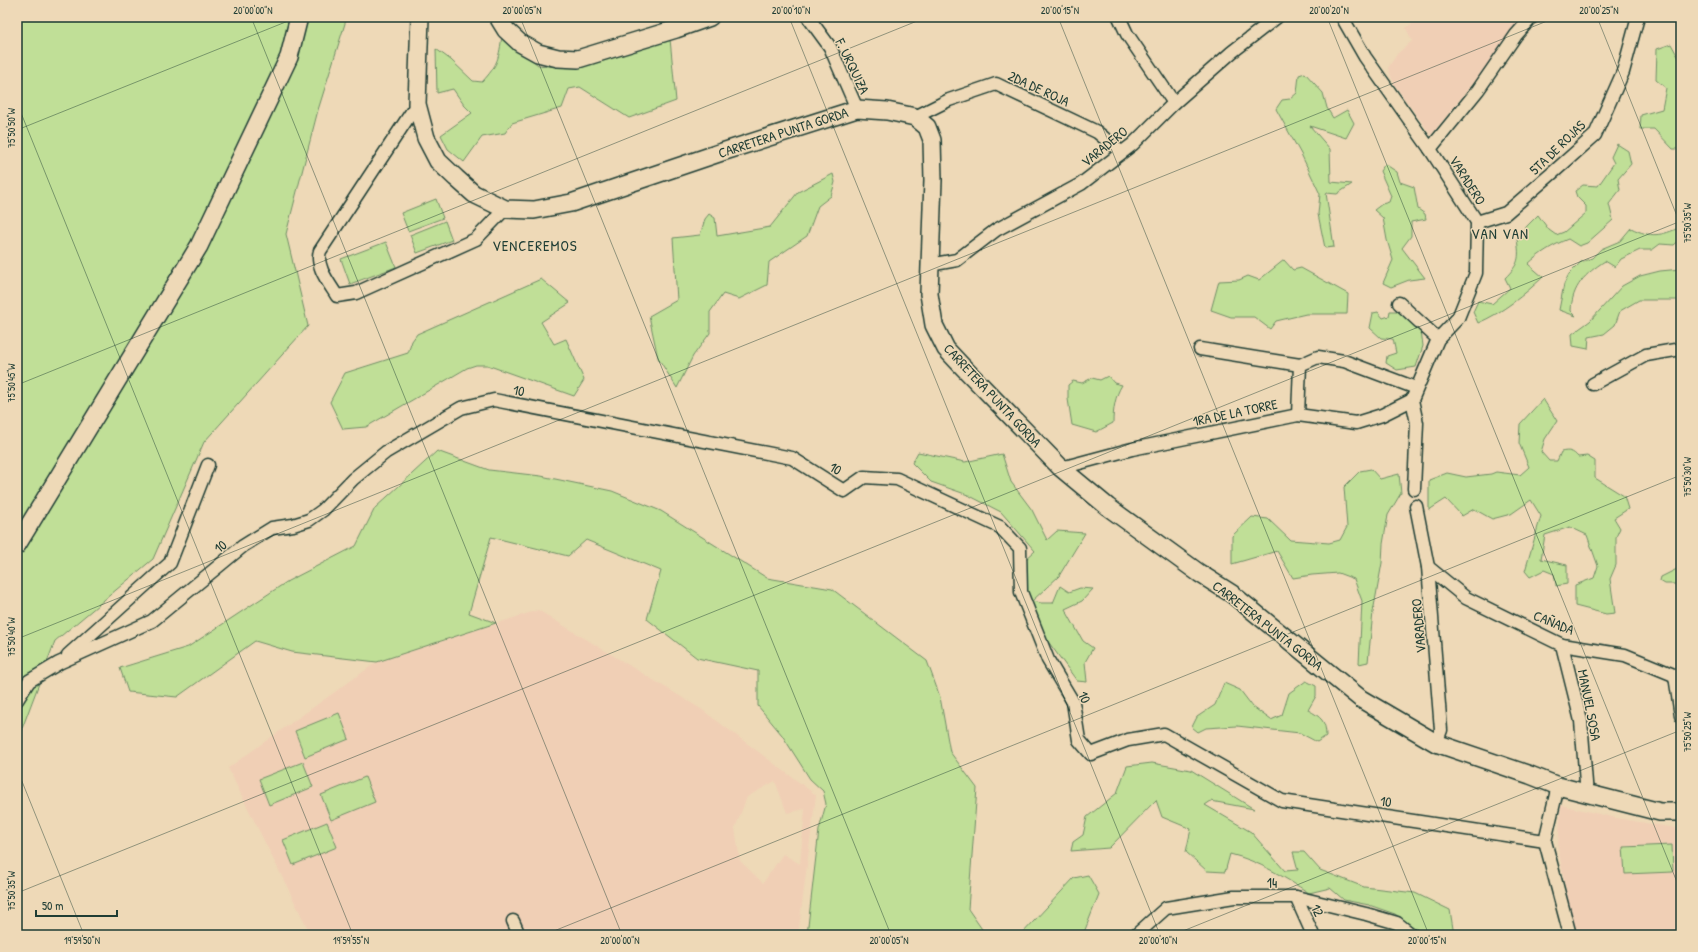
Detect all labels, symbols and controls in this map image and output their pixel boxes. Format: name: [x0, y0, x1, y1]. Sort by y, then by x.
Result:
text: 20°00'00"N: [233, 4, 273, 17]
text: 20°00'05"N: [502, 4, 542, 17]
text: 20°00'10"N: [772, 4, 810, 17]
text: 20°00'15"N: [1041, 4, 1079, 17]
text: 20°00'20"N: [1309, 4, 1349, 17]
text: 20°00'25"N: [1579, 4, 1619, 17]
street label: F. URQUIZA: [831, 34, 875, 97]
street label: 2DA DE ROJA: [1005, 66, 1073, 111]
street label: CARRETERA PUNTA GORDA: [716, 102, 850, 162]
text: 75°50'50"W: [5, 107, 18, 148]
street label: 5TA DE ROJAS: [1525, 115, 1590, 179]
street label: VARADERO: [1077, 121, 1131, 171]
street label: VARADERO: [1445, 152, 1491, 208]
text: 75°50'35"W: [1681, 202, 1694, 243]
district label: VAN VAN: [1471, 223, 1529, 244]
district label: VENCEREMOS: [492, 235, 578, 256]
street label: CARRETERA PUNTA GORDA: [940, 339, 1046, 451]
text: 75°50'45"W: [5, 363, 18, 403]
street label: 10: [511, 380, 527, 400]
street label: 1RA DE LA TORRE: [1191, 394, 1279, 430]
text: 75°50'30"W: [1681, 456, 1694, 497]
street label: 10: [826, 457, 846, 479]
street label: 10: [210, 535, 230, 557]
street label: CARRETERA PUNTA GORDA: [1209, 576, 1327, 674]
street label: VARADERO: [1406, 598, 1430, 654]
street label: CAÑADA: [1531, 605, 1577, 639]
text: 75°50'40"W: [5, 617, 18, 657]
street label: MANUEL SOSA: [1574, 668, 1606, 743]
street label: 10: [1074, 688, 1096, 706]
text: 75°50'25"W: [1681, 711, 1694, 752]
street label: 10: [1379, 791, 1393, 811]
text: 75°50'35"W: [5, 870, 18, 911]
street label: 14: [1267, 873, 1277, 892]
scale bar: [36, 892, 117, 918]
text: 50 m: [42, 897, 63, 914]
street label: 12: [1307, 901, 1329, 920]
text: 19°59'50"N: [64, 934, 100, 947]
text: 19°59'55"N: [333, 934, 369, 947]
text: 20°00'00"N: [600, 934, 640, 947]
text: 20°00'05"N: [869, 934, 909, 947]
text: 20°00'10"N: [1139, 934, 1177, 947]
text: 20°00'15"N: [1408, 934, 1446, 947]

